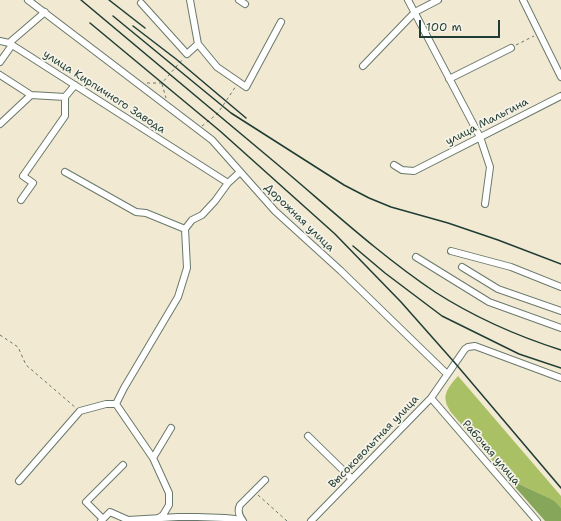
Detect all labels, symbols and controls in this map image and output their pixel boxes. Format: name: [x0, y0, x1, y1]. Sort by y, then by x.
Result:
scale bar: [421, 12, 502, 38]
text: 100 m: [426, 19, 462, 35]
street label: улица Кирпичного Завода: [40, 47, 168, 137]
street label: улица Мальгина: [443, 95, 531, 149]
street label: Дорожная улица: [261, 181, 337, 255]
street label: Высоковольтная улица: [326, 393, 422, 491]
street label: Рабочая улица: [459, 418, 523, 488]

